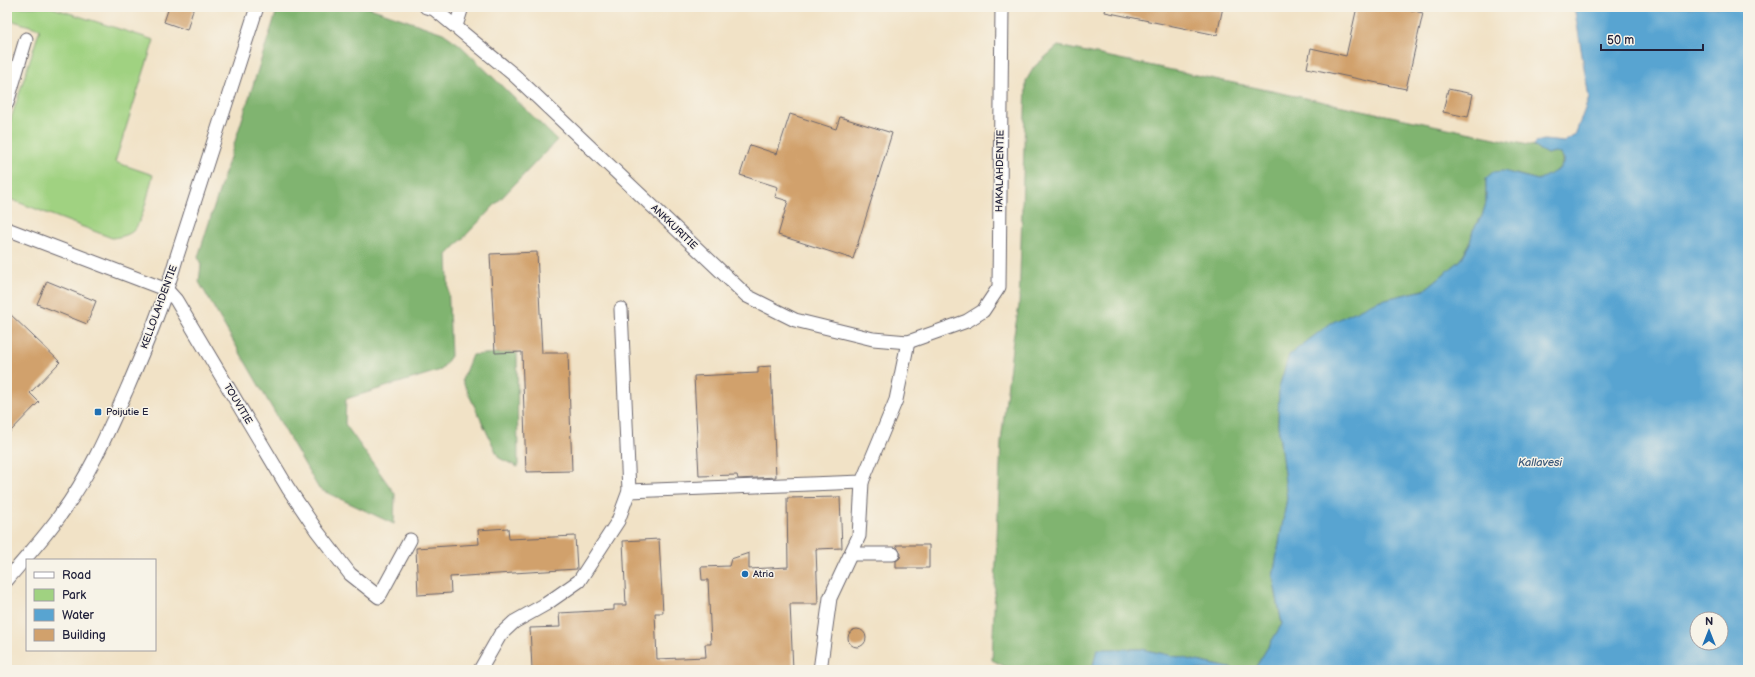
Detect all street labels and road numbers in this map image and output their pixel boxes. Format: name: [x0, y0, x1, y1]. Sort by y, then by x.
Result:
street label: HAKALAHDENTIE: [993, 129, 1007, 212]
street label: ANKKURITIE: [648, 202, 700, 252]
street label: KELLOLAHDENTIE: [138, 263, 180, 350]
street label: TOUVITIE: [221, 381, 255, 427]

